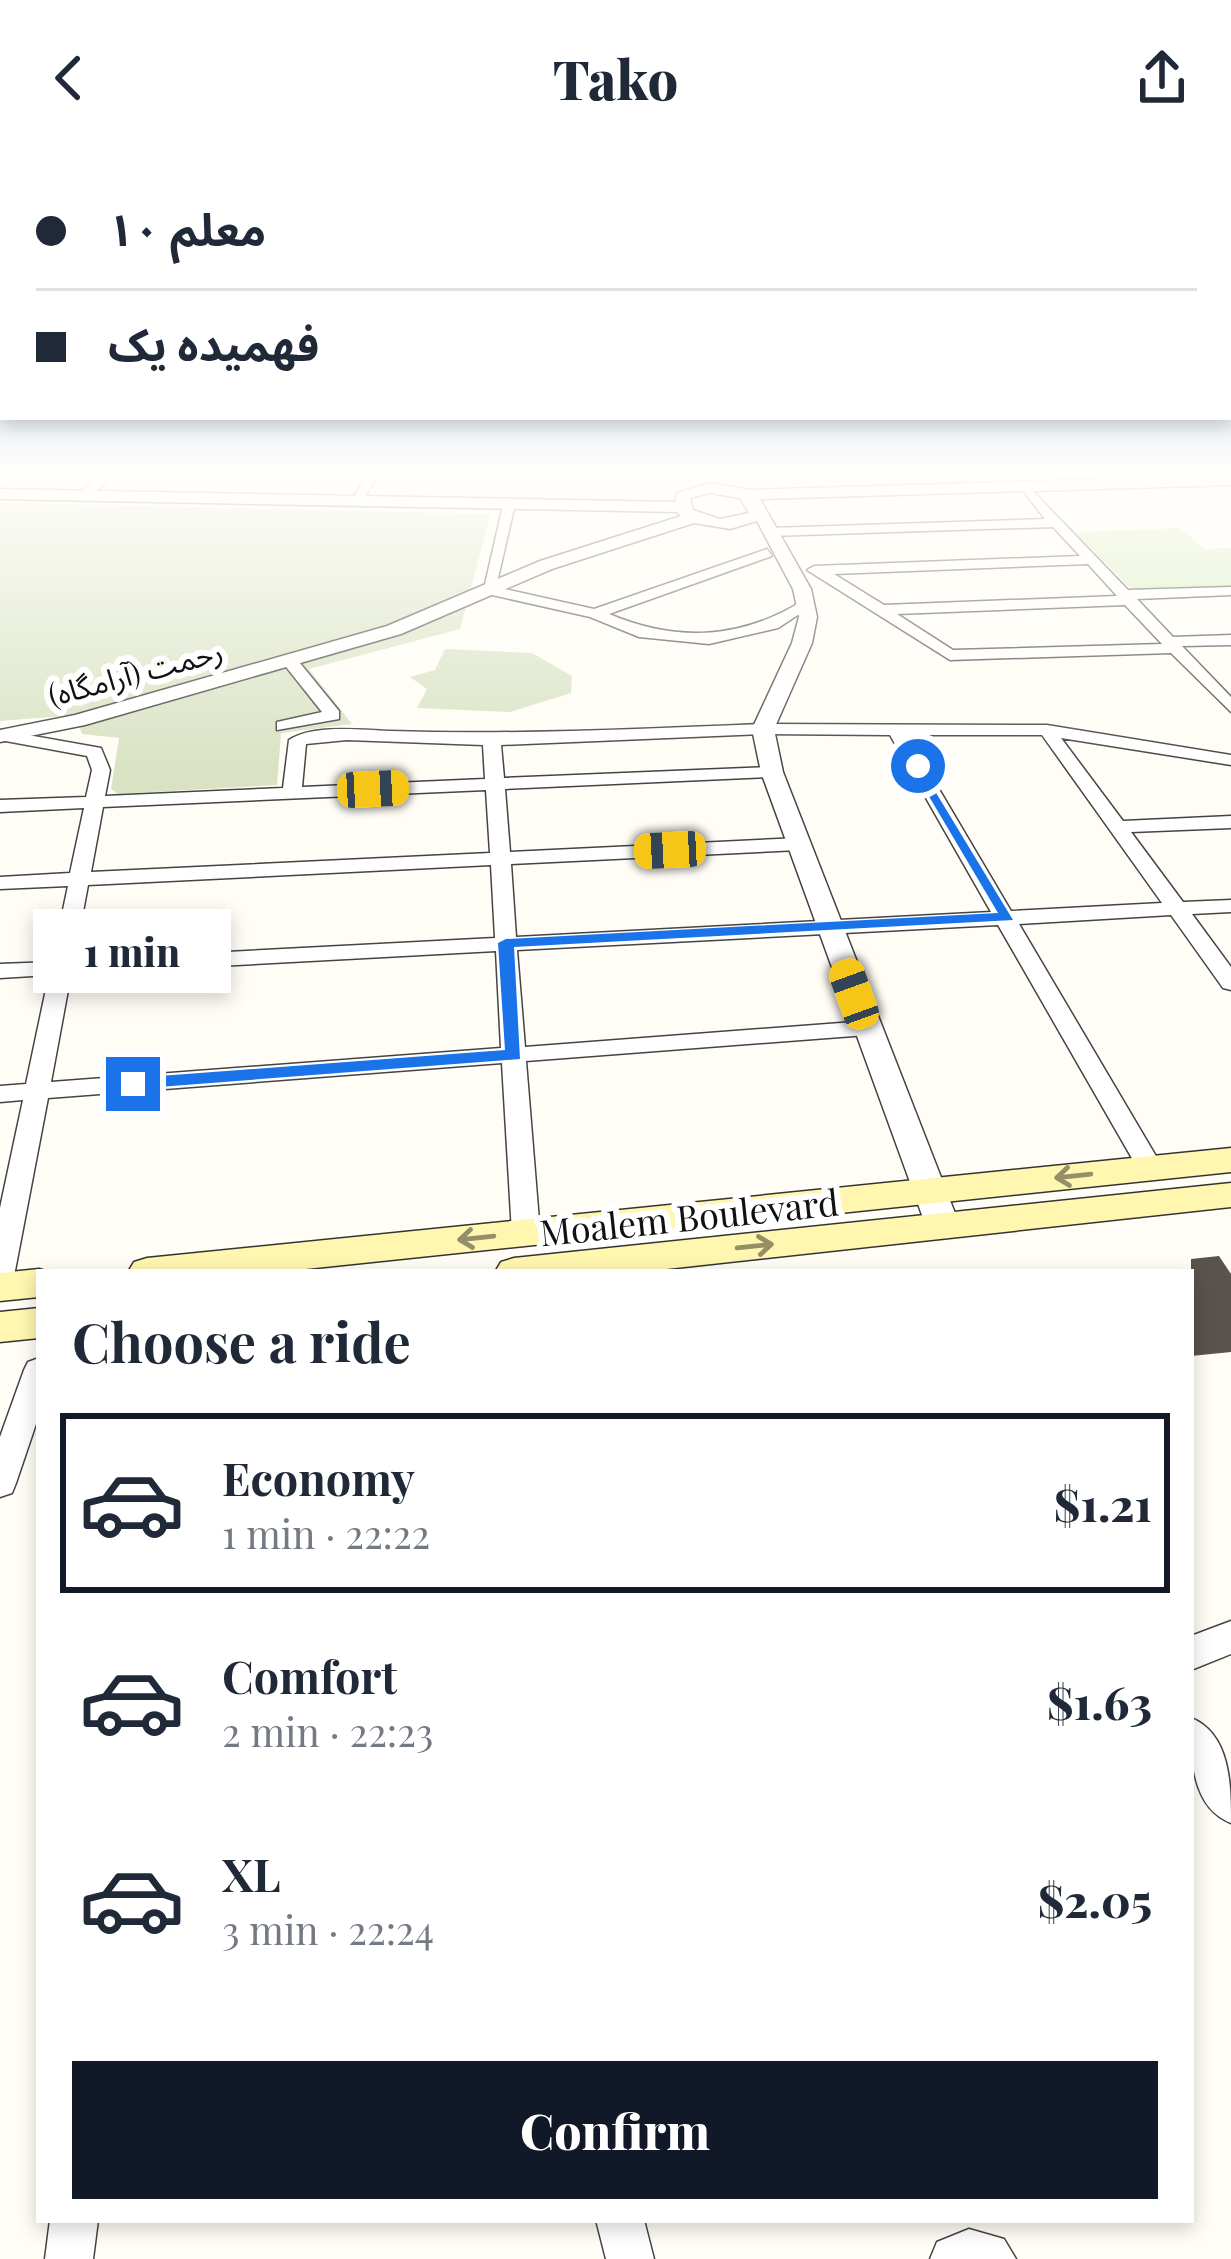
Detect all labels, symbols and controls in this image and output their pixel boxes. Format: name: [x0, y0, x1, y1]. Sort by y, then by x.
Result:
text: Tako: [553, 42, 678, 114]
icon: back: [36, 45, 102, 111]
icon: share: [1129, 45, 1195, 111]
text: معلم ۱۰: [108, 197, 266, 257]
text: فهمیده یک: [108, 312, 319, 372]
street label: رحمت (آرامگاه): [43, 630, 227, 714]
route start: [891, 739, 945, 793]
car: [336, 769, 410, 809]
car: [633, 830, 707, 870]
callout: 1 min: [34, 910, 232, 994]
text: 1 min: [84, 925, 180, 977]
car: [825, 954, 883, 1034]
route end: [106, 1057, 160, 1111]
one-way arrow: [1054, 1165, 1093, 1188]
street label: Moalem Boulevard: [537, 1176, 841, 1256]
one-way arrow: [457, 1227, 496, 1250]
one-way arrow: [735, 1235, 774, 1257]
text: Choose a ride: [72, 1305, 411, 1377]
text: Economy: [222, 1447, 415, 1507]
icon: car: [78, 1449, 186, 1557]
text: $1.21: [1054, 1473, 1152, 1533]
text: 1 min · 22:22: [222, 1507, 430, 1559]
text: Comfort: [222, 1645, 397, 1705]
icon: car: [78, 1647, 186, 1755]
text: $1.63: [1047, 1671, 1152, 1731]
text: 2 min · 22:23: [222, 1705, 433, 1757]
text: XL: [222, 1843, 281, 1903]
icon: car: [78, 1845, 186, 1953]
text: $2.05: [1038, 1869, 1152, 1929]
text: 3 min · 22:24: [222, 1903, 434, 1955]
button: Confirm: [72, 2061, 1158, 2199]

